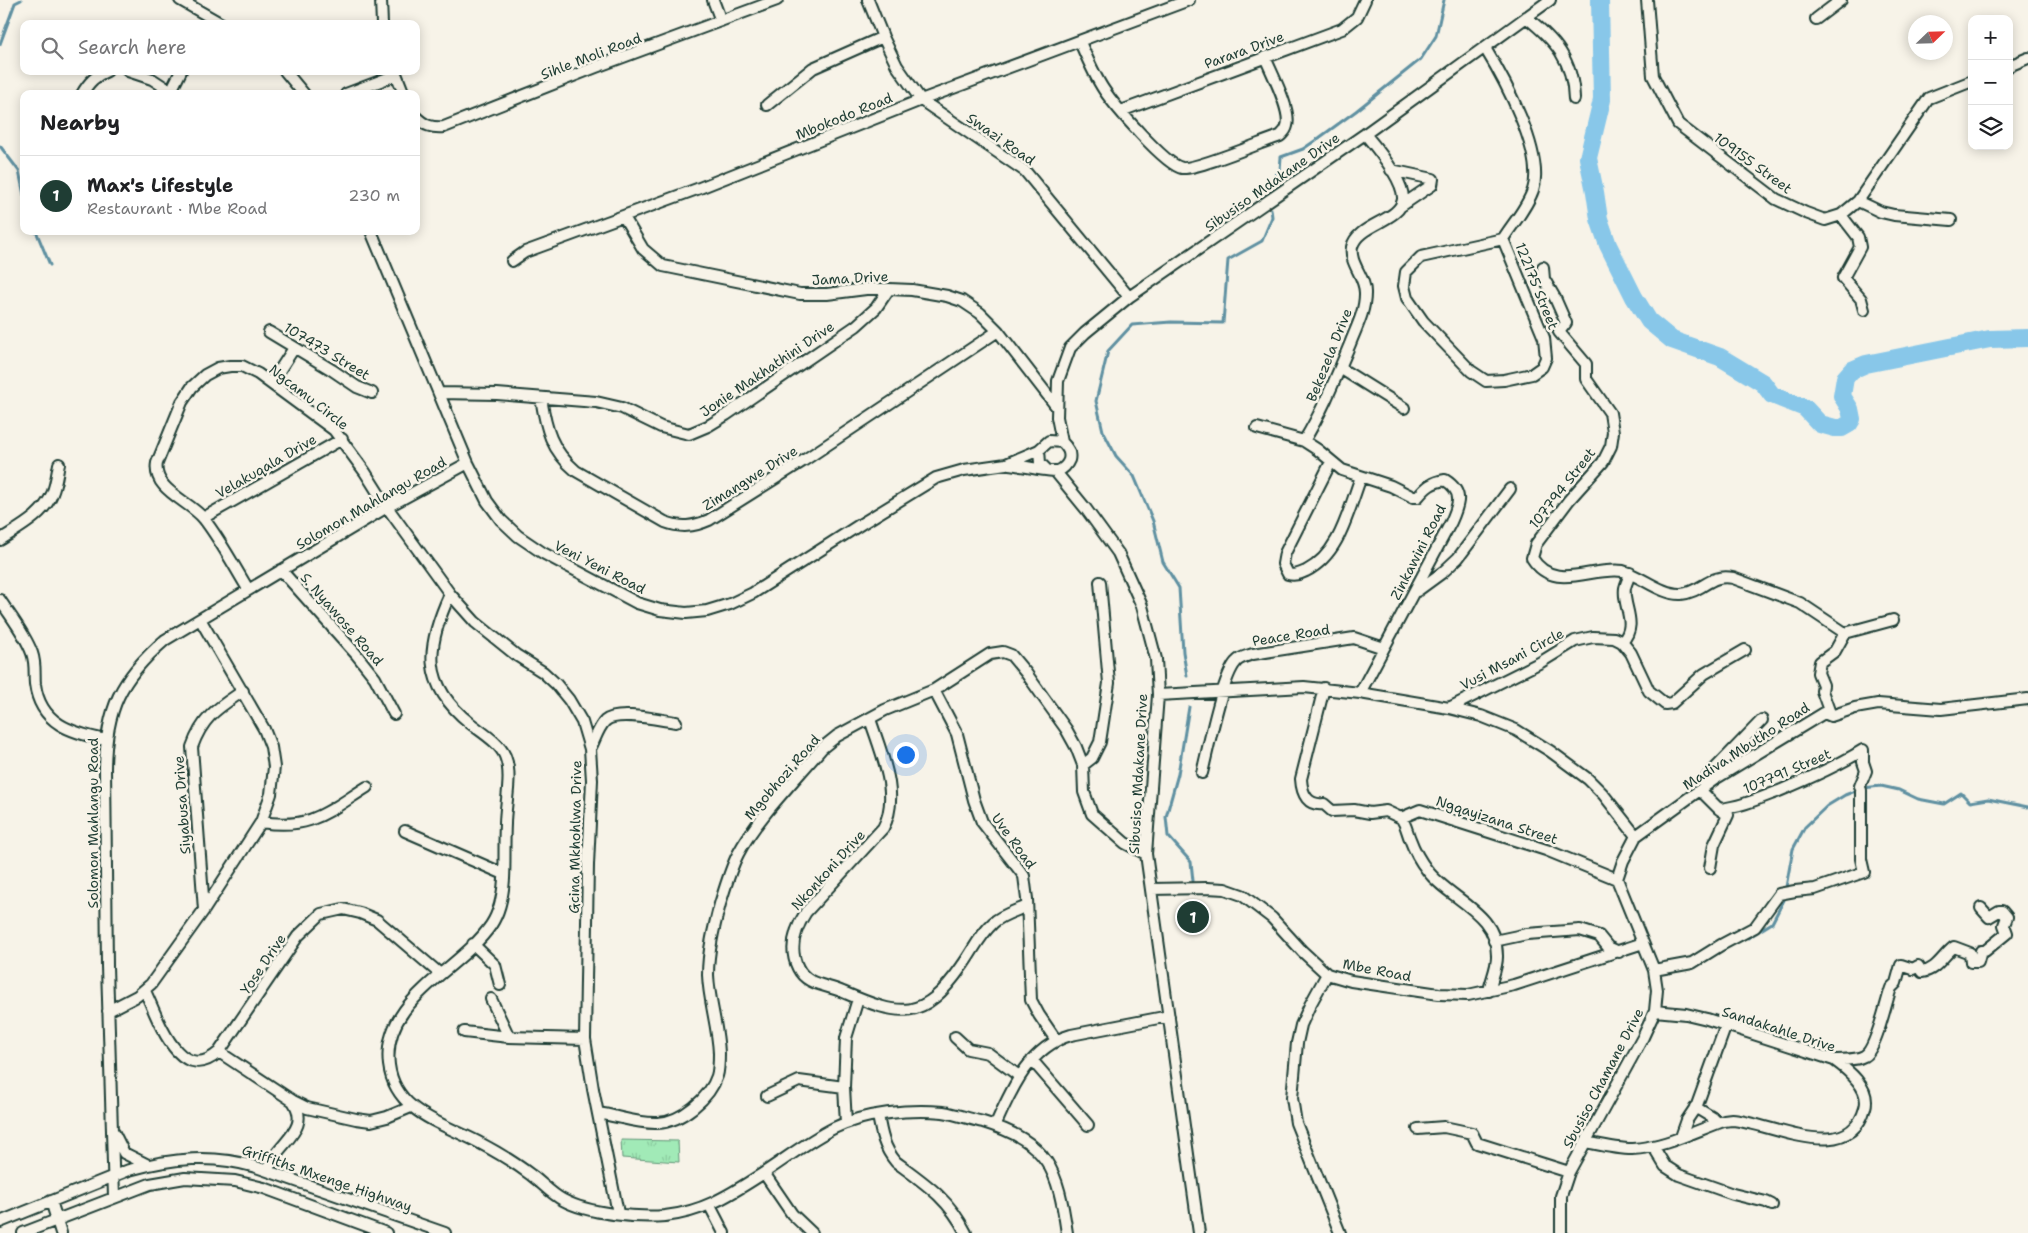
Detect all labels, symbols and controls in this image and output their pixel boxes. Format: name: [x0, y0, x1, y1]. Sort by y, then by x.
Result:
north arrow: [1908, 15, 1953, 60]
map controls: [1968, 15, 2013, 150]
button: +: [1968, 15, 2013, 60]
search box: [20, 20, 420, 75]
street label: Parara Drive: [1202, 27, 1286, 73]
street label: Sihle Moli Road: [538, 28, 644, 84]
icon: search: [38, 34, 66, 62]
text: Search here: [78, 35, 187, 60]
button: −: [1968, 60, 2013, 105]
street label: Mbokodo Road: [793, 88, 895, 144]
button: layers: [1968, 105, 2013, 150]
text: Nearby: [40, 109, 120, 137]
street label: Swazi Road: [963, 109, 1039, 169]
street label: Sibusiso Mdakane Drive: [1201, 128, 1343, 236]
street label: 109155 Street: [1710, 129, 1796, 197]
text: Max's Lifestyle: [87, 173, 233, 198]
text: 1: [52, 185, 60, 206]
text: 230 m: [348, 185, 400, 206]
text: Restaurant · Mbe Road: [87, 198, 267, 219]
street label: 122175 Street: [1511, 240, 1563, 332]
street label: Jama Drive: [811, 267, 889, 289]
street label: Bekezela Drive: [1302, 306, 1356, 404]
street label: Jonie Makhathini Drive: [696, 317, 838, 421]
street label: 107473 Street: [281, 318, 373, 384]
street label: Ngcamu Circle: [266, 360, 353, 434]
street label: Velakuqala Drive: [212, 430, 320, 502]
street label: Zimangwe Drive: [699, 442, 801, 514]
street label: 107794 Street: [1525, 444, 1599, 532]
street label: Solomon Mahlangu Road: [293, 452, 450, 553]
street label: Zinkawini Road: [1386, 501, 1450, 603]
street label: Veni Yeni Road: [551, 536, 649, 598]
street label: S. Nyawose Road: [297, 569, 387, 669]
street label: Peace Road: [1251, 620, 1331, 650]
street label: Vusi Msani Circle: [1457, 624, 1567, 694]
street label: Sibusiso Mdakane Drive: [1125, 693, 1151, 855]
street label: Madiva Mbutho Road: [1679, 698, 1813, 794]
street label: Mgobhozi Road: [740, 731, 824, 823]
street label: Solomon Mahlangu Road: [84, 737, 102, 908]
your location: [893, 742, 919, 768]
street label: 107791 Street: [1740, 744, 1834, 798]
street label: Siyabusa Drive: [170, 755, 194, 855]
street label: Gcina Mkhohlwa Drive: [565, 760, 585, 914]
street label: Ngqayizana Street: [1434, 792, 1560, 848]
street label: Uve Road: [988, 810, 1040, 872]
street label: Nkonkoni Drive: [787, 826, 869, 914]
pin: 1: [1177, 898, 1209, 936]
street label: Yose Drive: [236, 930, 290, 998]
street label: Mbe Road: [1341, 955, 1413, 985]
street label: Sandakahle Drive: [1720, 1002, 1838, 1056]
street label: Sbusiso Chamane Drive: [1558, 1005, 1648, 1151]
street label: Griffiths Mxenge Highway: [240, 1140, 414, 1216]

